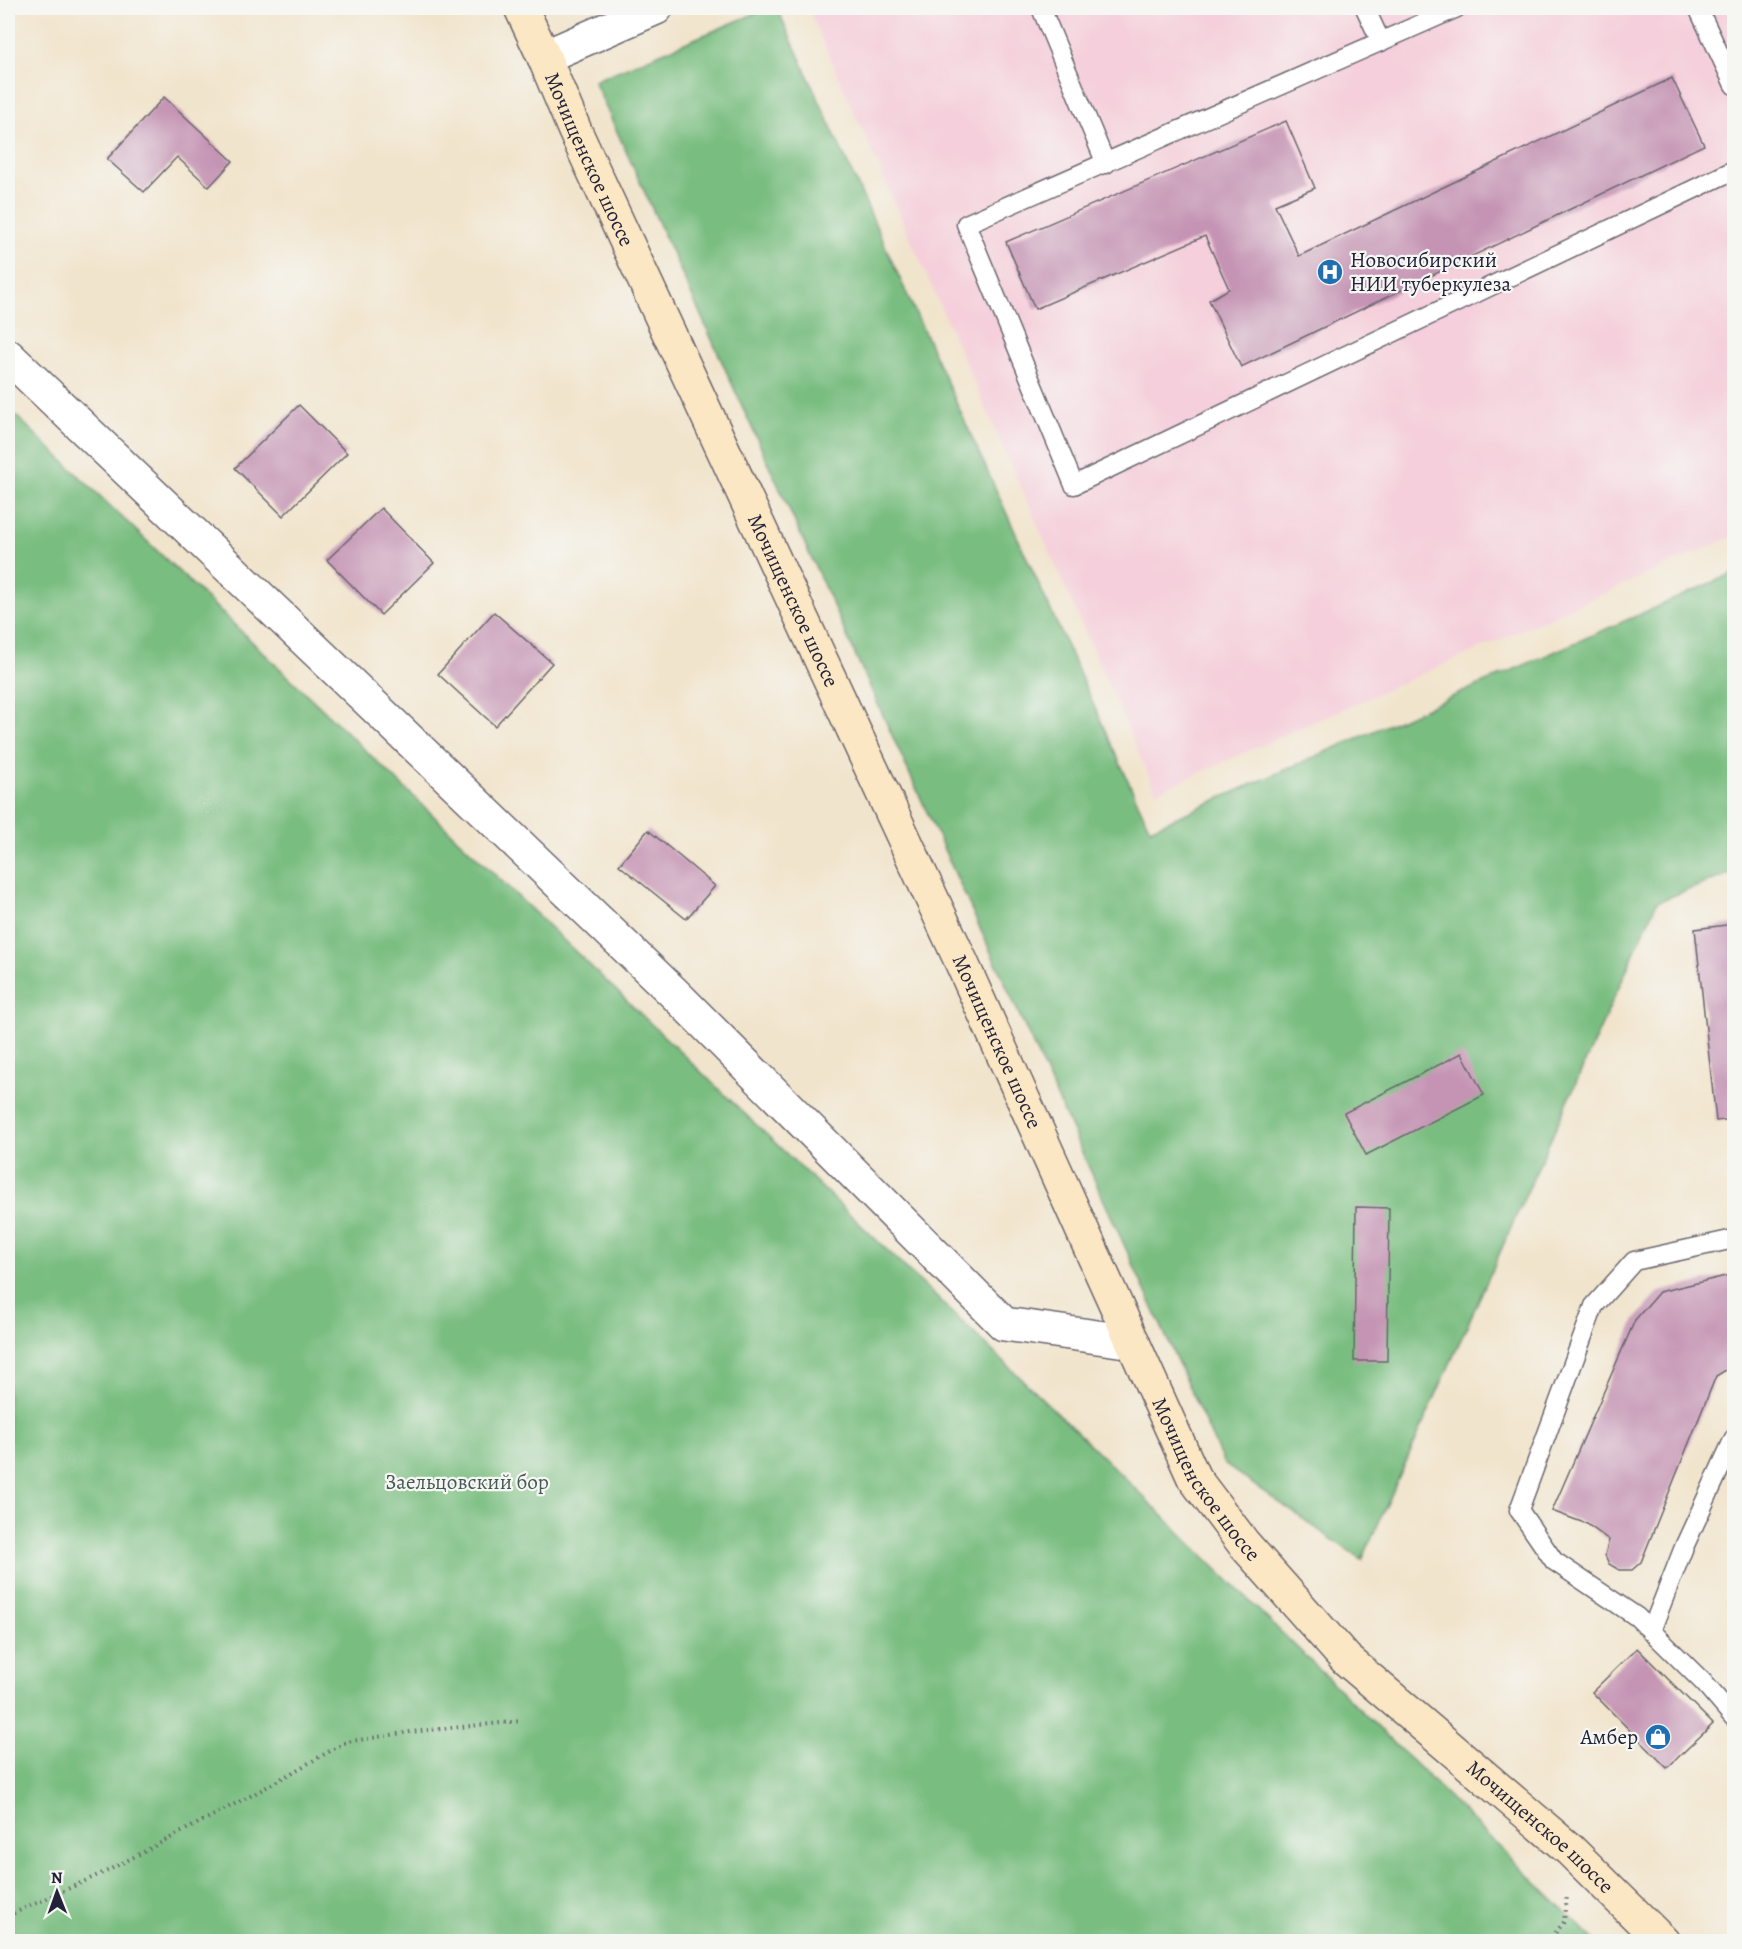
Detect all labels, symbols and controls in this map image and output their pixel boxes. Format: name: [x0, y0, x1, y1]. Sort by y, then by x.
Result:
street label: Мочищенское шоссе: [538, 68, 641, 251]
place label: Новосибирский НИИ туберкулеза: [1350, 246, 1512, 298]
hospital icon: Новосибирский НИИ туберкулеза: [1315, 257, 1345, 287]
street label: Мочищенское шоссе: [741, 509, 846, 692]
street label: Мочищенское шоссе: [946, 950, 1049, 1133]
street label: Мочищенское шоссе: [1145, 1393, 1267, 1567]
park label: Заельцовский бор: [385, 1468, 549, 1496]
shop icon: Амбер: [1643, 1722, 1673, 1752]
place label: Амбер: [1579, 1723, 1638, 1751]
street label: Мочищенское шоссе: [1461, 1754, 1620, 1900]
north arrow: [27, 1862, 87, 1922]
text: N: [51, 1867, 63, 1889]

